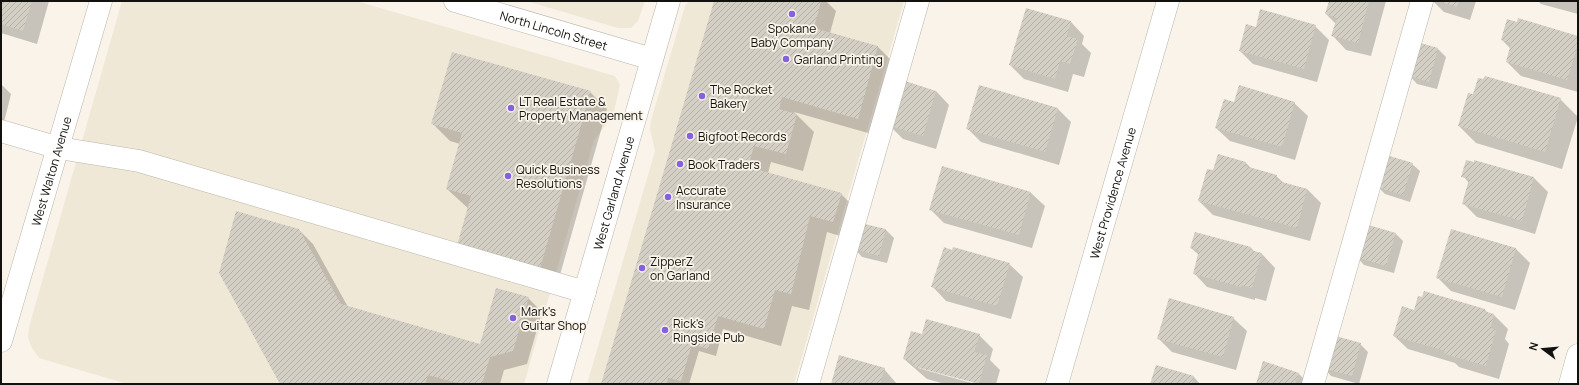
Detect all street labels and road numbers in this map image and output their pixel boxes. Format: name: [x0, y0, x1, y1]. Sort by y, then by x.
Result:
street label: North Lincoln Street: [498, 6, 610, 54]
street label: West Walton Avenue: [27, 114, 75, 228]
street label: West Providence Avenue: [1085, 125, 1140, 261]
street label: West Garland Avenue: [589, 134, 638, 252]

